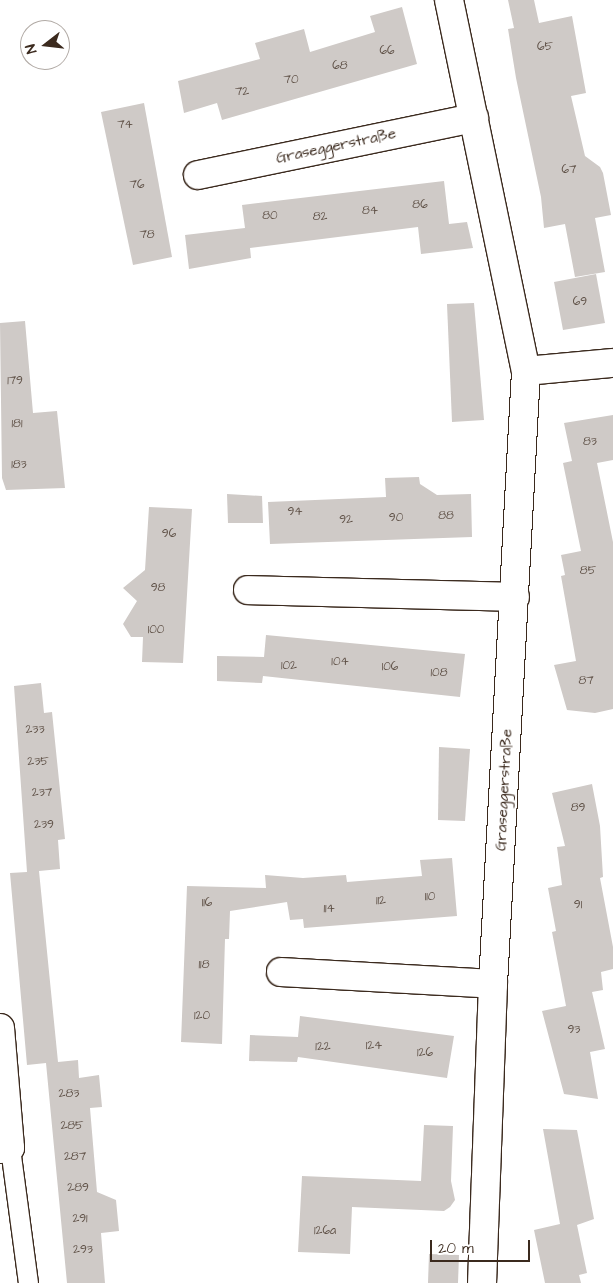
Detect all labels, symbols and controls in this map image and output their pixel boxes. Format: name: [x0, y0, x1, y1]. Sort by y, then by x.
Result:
north arrow: [20, 20, 70, 70]
house number: 65: [537, 40, 553, 54]
text: N: [21, 42, 42, 56]
house number: 66: [379, 44, 395, 58]
house number: 68: [332, 59, 348, 73]
house number: 70: [284, 73, 298, 87]
house number: 72: [235, 85, 249, 99]
house number: 74: [117, 118, 133, 132]
street label: Graseggerstraße: [274, 125, 398, 167]
house number: 67: [562, 163, 576, 177]
house number: 76: [130, 178, 144, 192]
house number: 86: [412, 198, 428, 212]
house number: 84: [362, 204, 378, 218]
house number: 80: [262, 209, 278, 223]
house number: 82: [313, 210, 327, 224]
house number: 78: [139, 228, 155, 242]
house number: 69: [573, 295, 587, 309]
house number: 179: [7, 374, 23, 388]
house number: 181: [12, 417, 22, 431]
house number: 83: [583, 435, 597, 449]
house number: 183: [11, 458, 27, 472]
house number: 94: [288, 505, 302, 519]
house number: 88: [438, 509, 454, 523]
house number: 90: [389, 511, 403, 525]
house number: 92: [339, 513, 353, 527]
house number: 96: [162, 527, 176, 541]
house number: 85: [580, 564, 596, 578]
house number: 98: [151, 581, 165, 595]
house number: 100: [148, 623, 164, 637]
house number: 104: [331, 655, 349, 669]
house number: 102: [281, 659, 297, 673]
house number: 106: [382, 660, 398, 674]
house number: 108: [431, 666, 447, 680]
house number: 87: [578, 674, 594, 688]
house number: 233: [25, 723, 45, 737]
street label: Graseggerstraße: [492, 729, 516, 851]
house number: 235: [27, 755, 49, 769]
house number: 237: [32, 786, 52, 800]
house number: 89: [571, 801, 585, 815]
house number: 239: [34, 818, 54, 832]
house number: 110: [425, 890, 435, 904]
house number: 112: [376, 894, 386, 908]
house number: 116: [202, 896, 212, 910]
house number: 91: [574, 898, 582, 912]
house number: 114: [323, 902, 335, 916]
house number: 118: [199, 958, 209, 972]
house number: 120: [194, 1009, 210, 1023]
house number: 93: [568, 1023, 580, 1037]
house number: 124: [366, 1039, 382, 1053]
house number: 122: [315, 1040, 331, 1054]
house number: 126: [417, 1046, 433, 1060]
house number: 283: [59, 1087, 79, 1101]
house number: 285: [60, 1119, 84, 1133]
house number: 287: [64, 1150, 86, 1164]
house number: 289: [67, 1181, 89, 1195]
house number: 291: [72, 1212, 88, 1226]
house number: 126a: [314, 1224, 336, 1238]
scale bar: [433, 1230, 533, 1262]
text: 20 m: [438, 1238, 474, 1259]
house number: 293: [73, 1243, 93, 1257]

